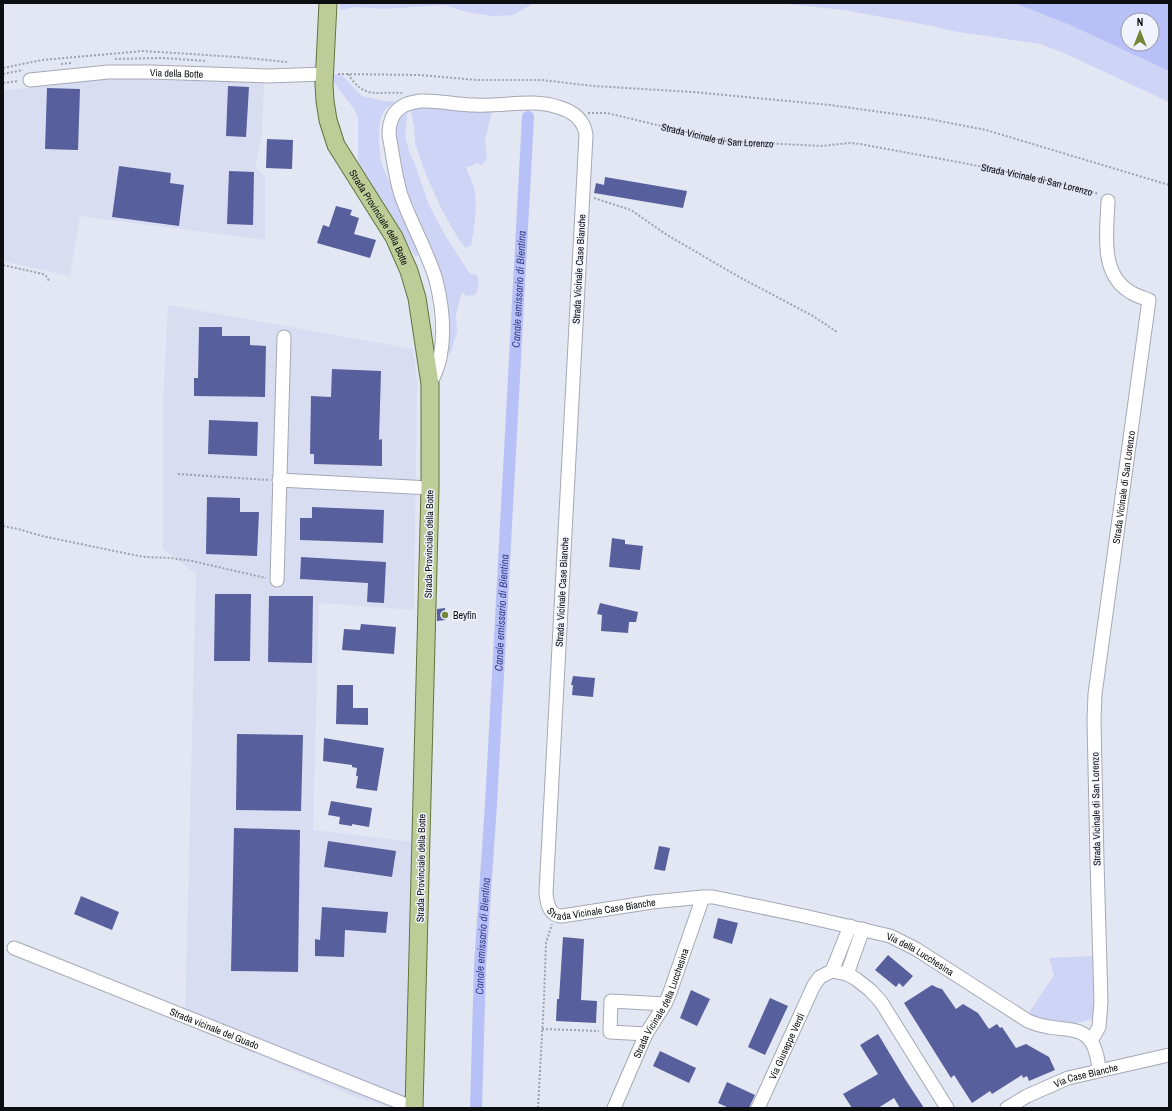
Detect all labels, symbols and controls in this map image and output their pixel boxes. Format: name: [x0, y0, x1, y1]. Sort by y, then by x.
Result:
north arrow: [1120, 12, 1160, 52]
text: N: [1137, 15, 1143, 29]
street label: Via della Botte: [150, 66, 204, 80]
street label: Strada Vicinale di San Lorenzo: [660, 120, 774, 150]
street label: Strada Vicinale di San Lorenzo: [980, 160, 1095, 199]
street label: Strada Provinciale della Botte: [347, 167, 412, 267]
street label: Strada Vicinale Case Bianche: [570, 213, 588, 324]
water label: Canale emissario di Bientina: [509, 230, 529, 348]
street label: Strada Vicinale di San Lorenzo: [1109, 429, 1138, 545]
street label: Strada Provinciale della Botte: [422, 489, 436, 598]
street label: Strada Vicinale Case Bianche: [553, 536, 571, 647]
water label: Canale emissario di Bientina: [491, 554, 511, 672]
place label: Beyfin: [453, 609, 476, 622]
marker: Beyfin: [440, 610, 450, 620]
street label: Strada Vicinale di San Lorenzo: [1089, 752, 1103, 866]
street label: Strada Provinciale della Botte: [414, 813, 428, 922]
water label: Canale emissario di Bientina: [472, 877, 493, 995]
street label: Strada Vicinale Case Bianche: [544, 895, 656, 923]
street label: Via della Lucchesina: [885, 929, 957, 978]
street label: Strada Vicinale della Lucchesina: [630, 946, 691, 1060]
street label: Strada vicinale del Guado: [168, 1005, 261, 1052]
street label: Via Giuseppe Verdi: [765, 1011, 807, 1081]
street label: Via Case Bianche: [1052, 1060, 1120, 1090]

